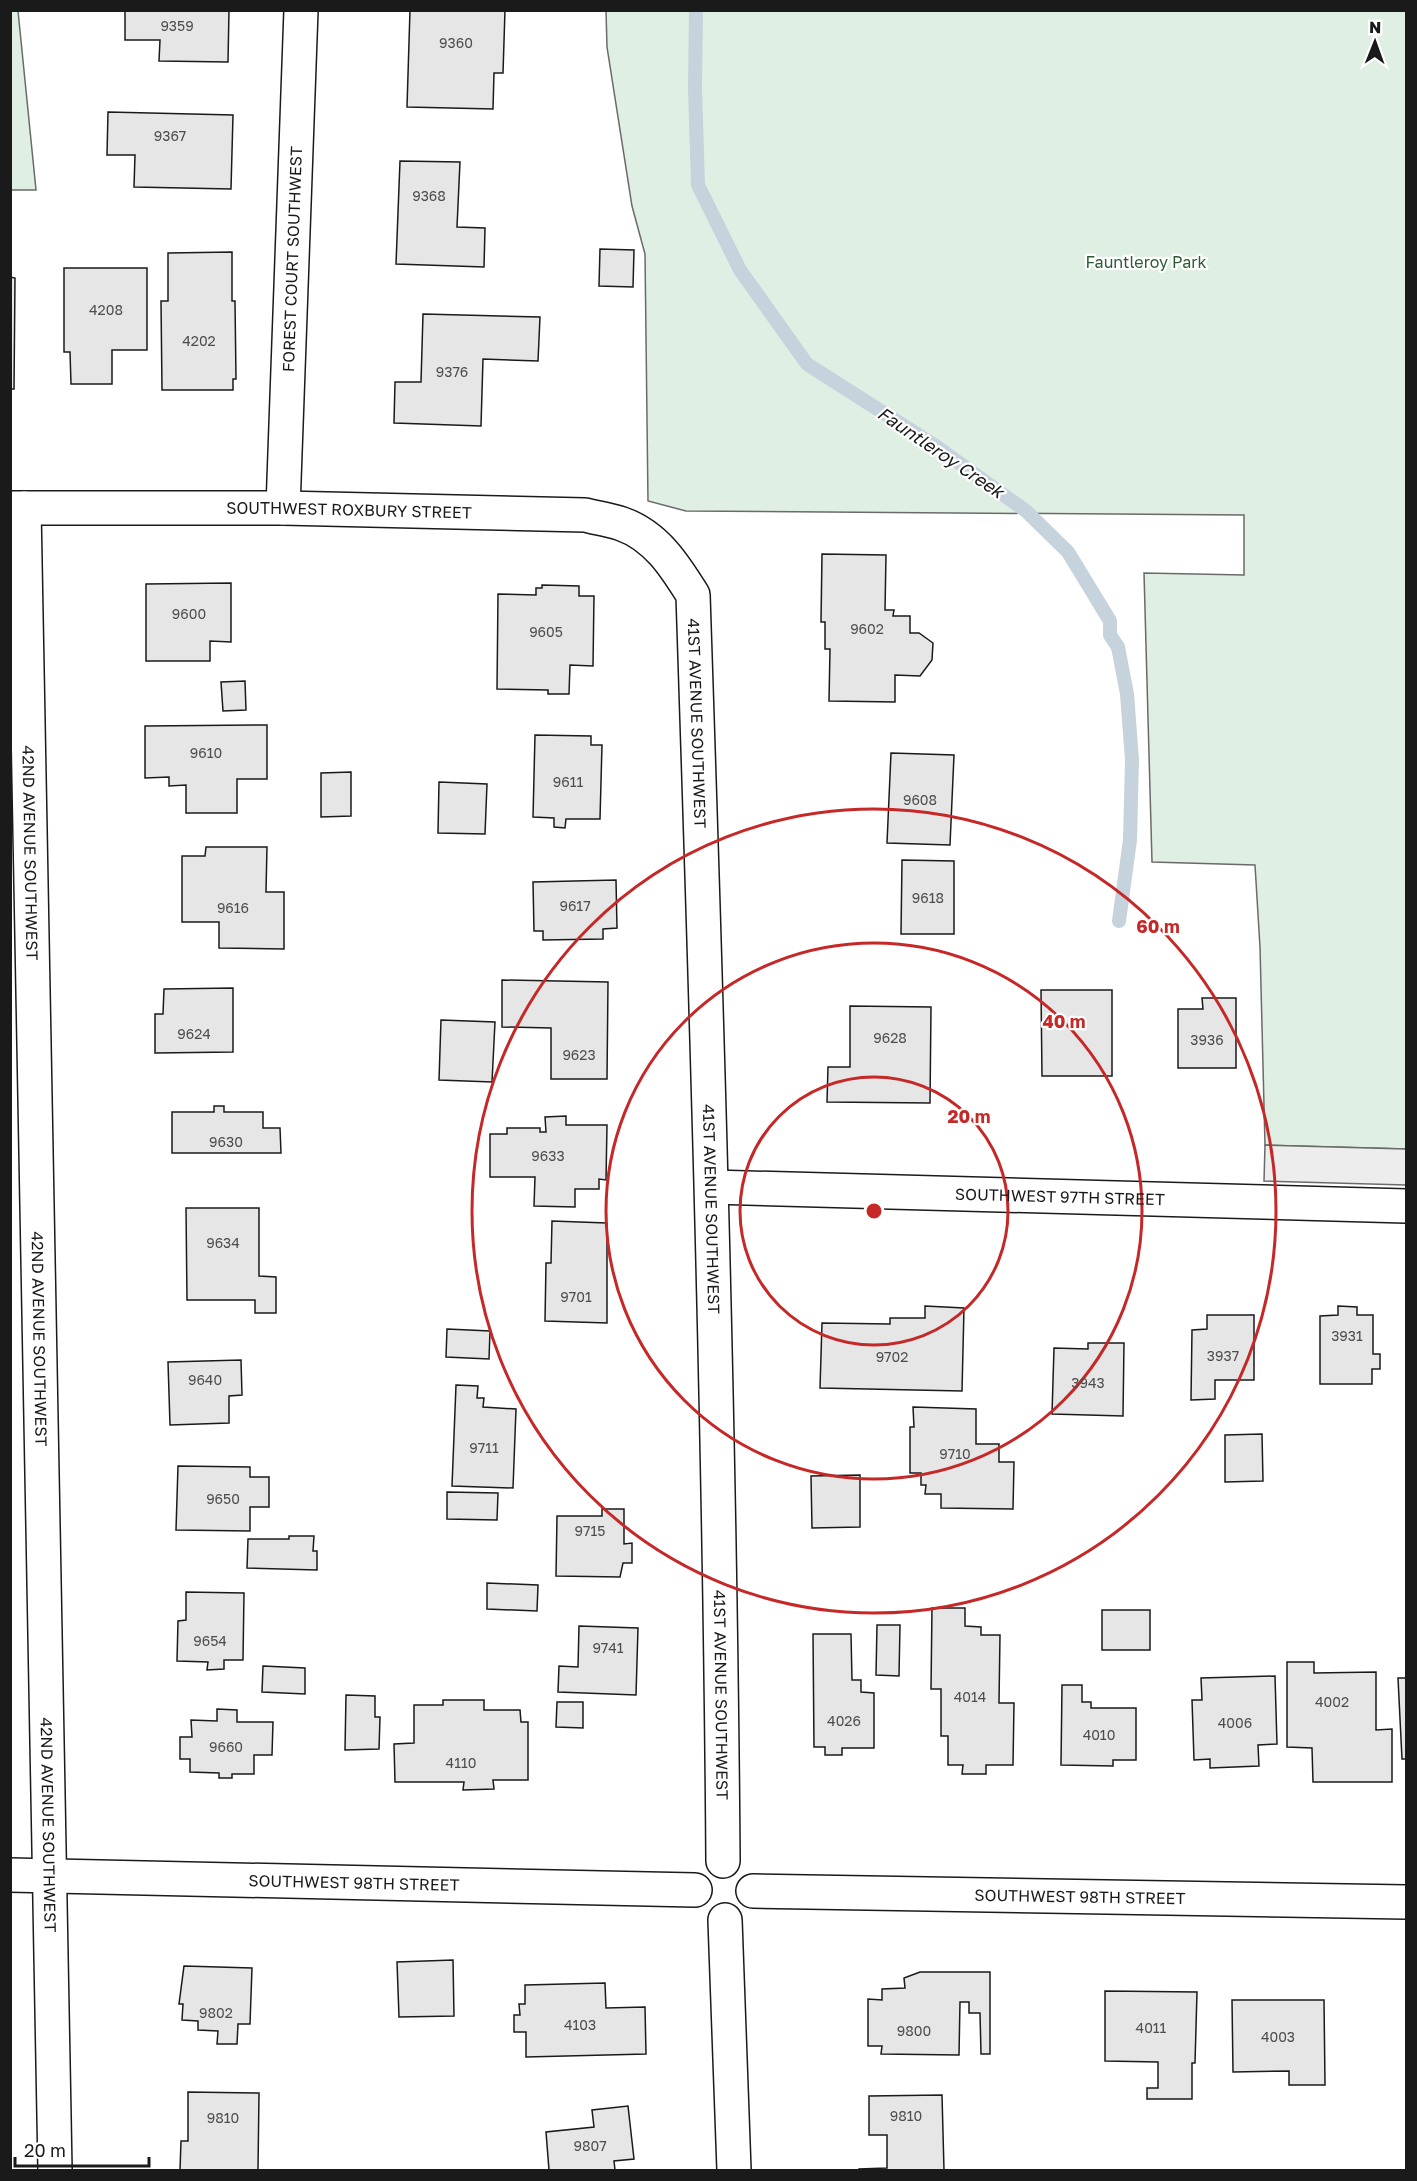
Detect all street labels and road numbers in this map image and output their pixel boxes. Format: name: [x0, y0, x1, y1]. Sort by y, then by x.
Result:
street label: FOREST COURT SOUTHWEST: [278, 146, 306, 373]
street label: SOUTHWEST ROXBURY STREET: [226, 498, 472, 522]
street label: 41ST AVENUE SOUTHWEST: [684, 618, 711, 829]
street label: 42ND AVENUE SOUTHWEST: [18, 745, 42, 961]
street label: 41ST AVENUE SOUTHWEST: [699, 1104, 724, 1314]
street label: SOUTHWEST 97TH STREET: [955, 1184, 1165, 1209]
street label: 42ND AVENUE SOUTHWEST: [27, 1231, 52, 1447]
street label: 41ST AVENUE SOUTHWEST: [710, 1590, 732, 1800]
street label: 42ND AVENUE SOUTHWEST: [37, 1717, 61, 1932]
street label: SOUTHWEST 98TH STREET: [248, 1870, 460, 1895]
street label: SOUTHWEST 98TH STREET: [974, 1885, 1186, 1908]

